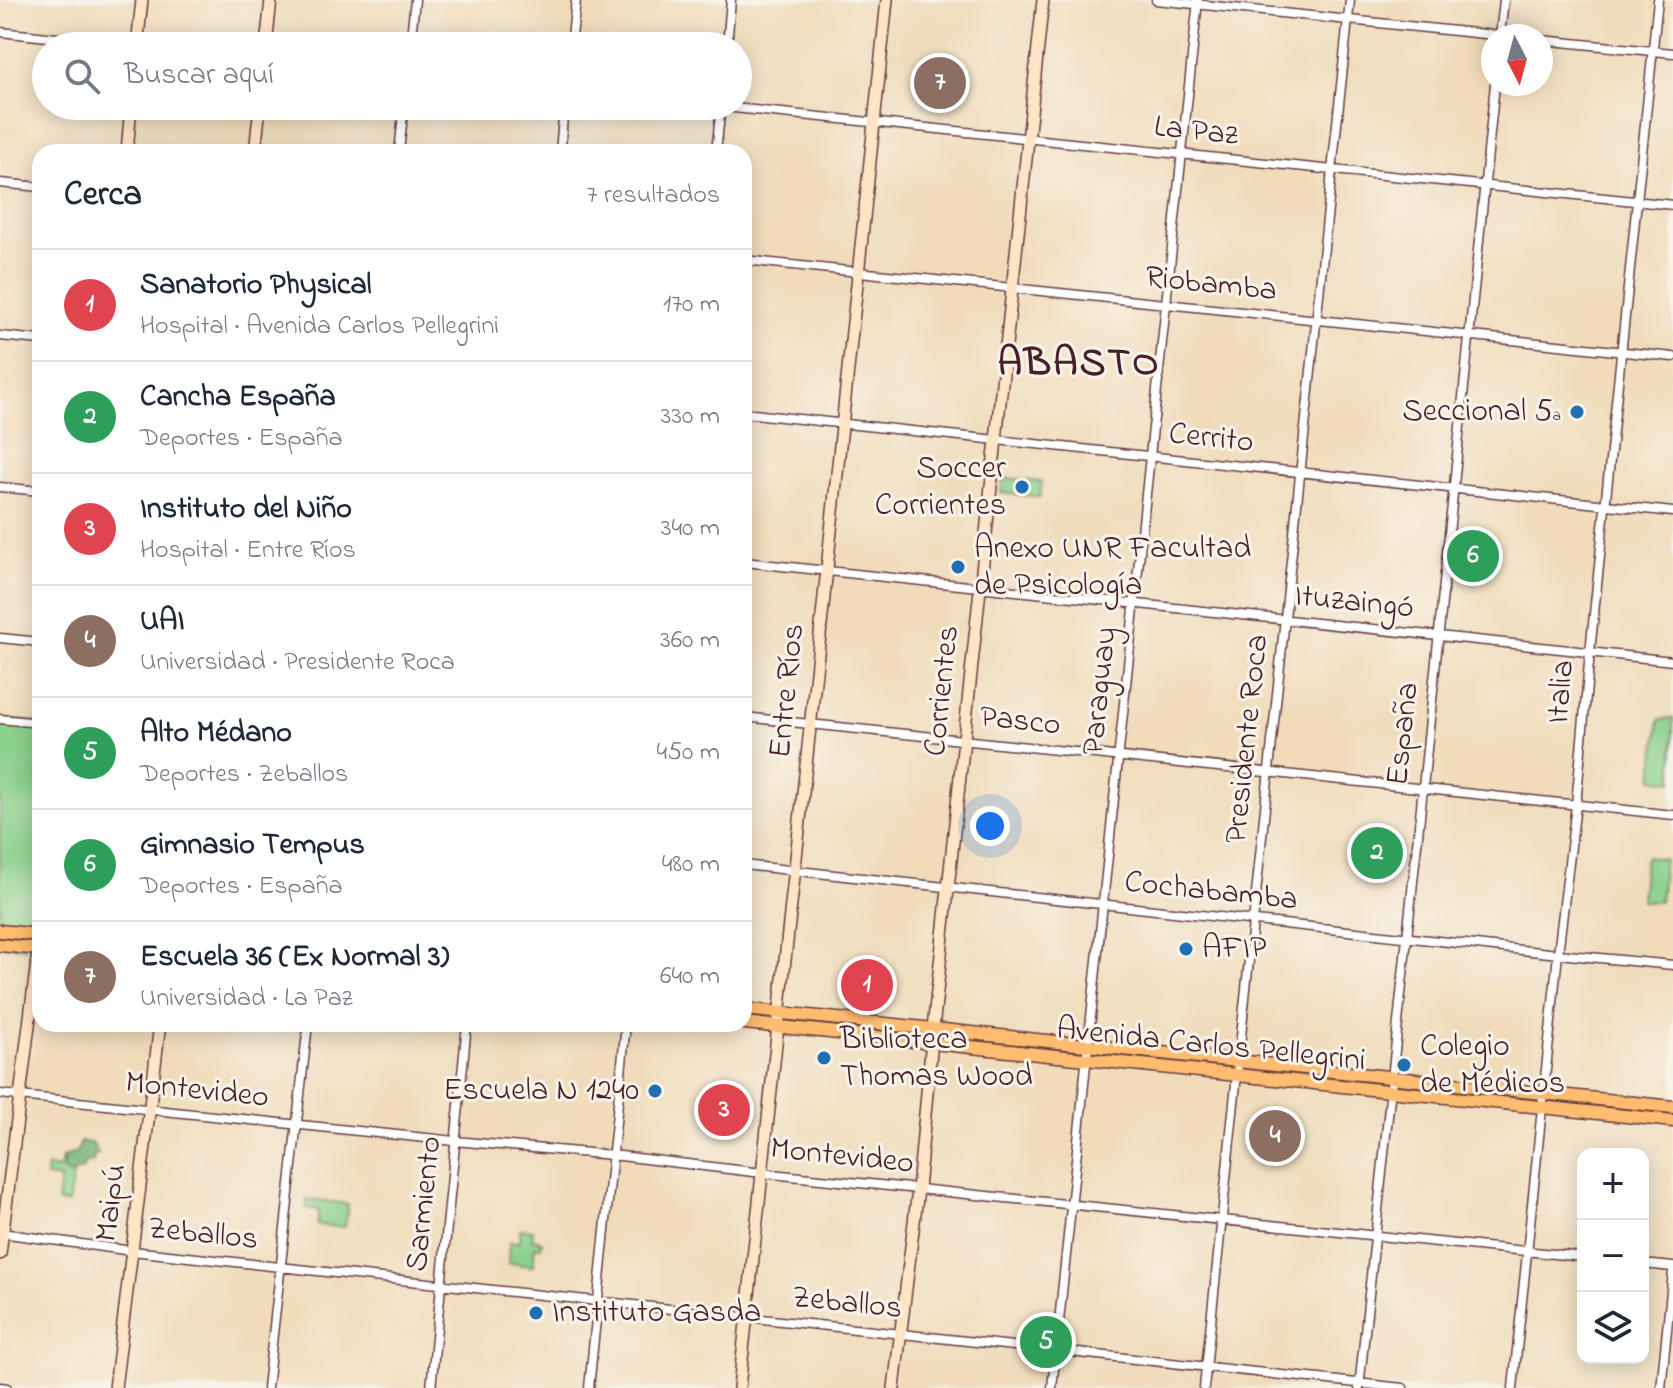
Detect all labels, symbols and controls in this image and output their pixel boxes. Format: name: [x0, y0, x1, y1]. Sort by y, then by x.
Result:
north arrow: [1481, 24, 1553, 96]
search box: [32, 32, 752, 120]
pin: 7: [914, 53, 966, 113]
icon: search: [60, 54, 104, 98]
text: Buscar aquí: [124, 54, 274, 98]
street label: La Paz: [1152, 104, 1241, 160]
text: Cerca: [64, 171, 142, 221]
text: 7 resultados: [587, 177, 720, 215]
street label: Riobamba: [1143, 255, 1279, 315]
text: Sanatorio Physical: [140, 264, 372, 308]
text: 1: [86, 286, 94, 324]
text: 170 m: [663, 286, 720, 324]
text: Hospital · Avenida Carlos Pellegrini: [140, 308, 499, 346]
district label: ABASTO: [997, 335, 1161, 394]
text: Cancha España: [140, 376, 336, 420]
place label: Seccional 5ª: [1402, 389, 1561, 436]
text: 2: [84, 398, 96, 436]
text: 330 m: [661, 398, 720, 436]
marker: Seccional 5ª: [1568, 403, 1586, 421]
street label: Cerrito: [1166, 411, 1256, 467]
text: Deportes · España: [140, 420, 343, 458]
place label: Soccer Corrientes: [875, 446, 1006, 530]
marker: Soccer Corrientes: [1013, 478, 1031, 496]
text: Instituto del Niño: [140, 488, 352, 532]
text: 3: [85, 510, 95, 548]
text: 340 m: [661, 510, 720, 548]
place label: Anexo UNR Facultad de Psicología: [974, 526, 1251, 610]
pin: 6: [1447, 526, 1499, 586]
text: Hospital · Entre Ríos: [140, 532, 356, 570]
marker: Anexo UNR Facultad de Psicología: [949, 558, 967, 576]
street label: Ituzaingó: [1292, 573, 1416, 633]
text: UAI: [140, 600, 185, 644]
text: 4: [85, 622, 95, 660]
text: 360 m: [660, 622, 720, 660]
street label: Entre Ríos: [758, 622, 818, 760]
street label: Corrientes: [913, 623, 973, 759]
street label: Paraguay: [1071, 625, 1131, 757]
street label: Presidente Roca: [1214, 632, 1282, 846]
text: Universidad · Presidente Roca: [140, 644, 455, 682]
street label: Italia: [1536, 658, 1588, 726]
street label: España: [1375, 680, 1433, 788]
street label: Pasco: [977, 694, 1063, 750]
text: Alto Médano: [140, 712, 292, 756]
text: 5: [83, 734, 97, 772]
text: 450 m: [657, 734, 720, 772]
text: Deportes · Zeballos: [140, 756, 348, 794]
your location: [970, 806, 1010, 846]
pin: 2: [1351, 823, 1403, 883]
text: Gimnasio Tempus: [140, 824, 365, 868]
text: 6: [84, 846, 96, 884]
text: 480 m: [662, 846, 720, 884]
street label: Cochabamba: [1122, 860, 1300, 924]
text: Deportes · España: [140, 868, 343, 906]
place label: AFIP: [1202, 926, 1267, 973]
text: Escuela 36 (Ex Normal 3): [140, 936, 449, 980]
marker: AFIP: [1177, 940, 1195, 958]
pin: 1: [841, 955, 893, 1015]
text: 7: [85, 958, 95, 996]
text: 640 m: [660, 958, 720, 996]
text: Universidad · La Paz: [140, 980, 353, 1018]
street label: Avenida Carlos Pellegrini: [1054, 1006, 1368, 1086]
place label: Biblioteca Thomas Wood: [839, 1017, 1033, 1101]
place label: Colegio de Médicos: [1420, 1024, 1565, 1108]
marker: Biblioteca Thomas Wood: [815, 1049, 833, 1067]
marker: Colegio de Médicos: [1395, 1056, 1413, 1074]
street label: Montevideo: [123, 1060, 271, 1122]
place label: Escuela N 1240: [443, 1068, 639, 1115]
pin: 3: [698, 1080, 750, 1140]
marker: Escuela N 1240: [646, 1082, 664, 1100]
pin: 4: [1249, 1106, 1301, 1166]
street label: Montevideo: [768, 1126, 916, 1188]
street label: Sarmiento: [395, 1134, 455, 1274]
map controls: [1577, 1148, 1649, 1364]
button: +: [1577, 1148, 1649, 1220]
street label: Maipú: [84, 1161, 140, 1245]
street label: Zeballos: [146, 1206, 260, 1264]
button: −: [1577, 1220, 1649, 1292]
street label: Zeballos: [790, 1275, 904, 1333]
place label: Instituto Gasda: [552, 1290, 761, 1337]
button: layers: [1577, 1292, 1649, 1364]
marker: Instituto Gasda: [527, 1304, 545, 1322]
pin: 5: [1020, 1312, 1072, 1372]

